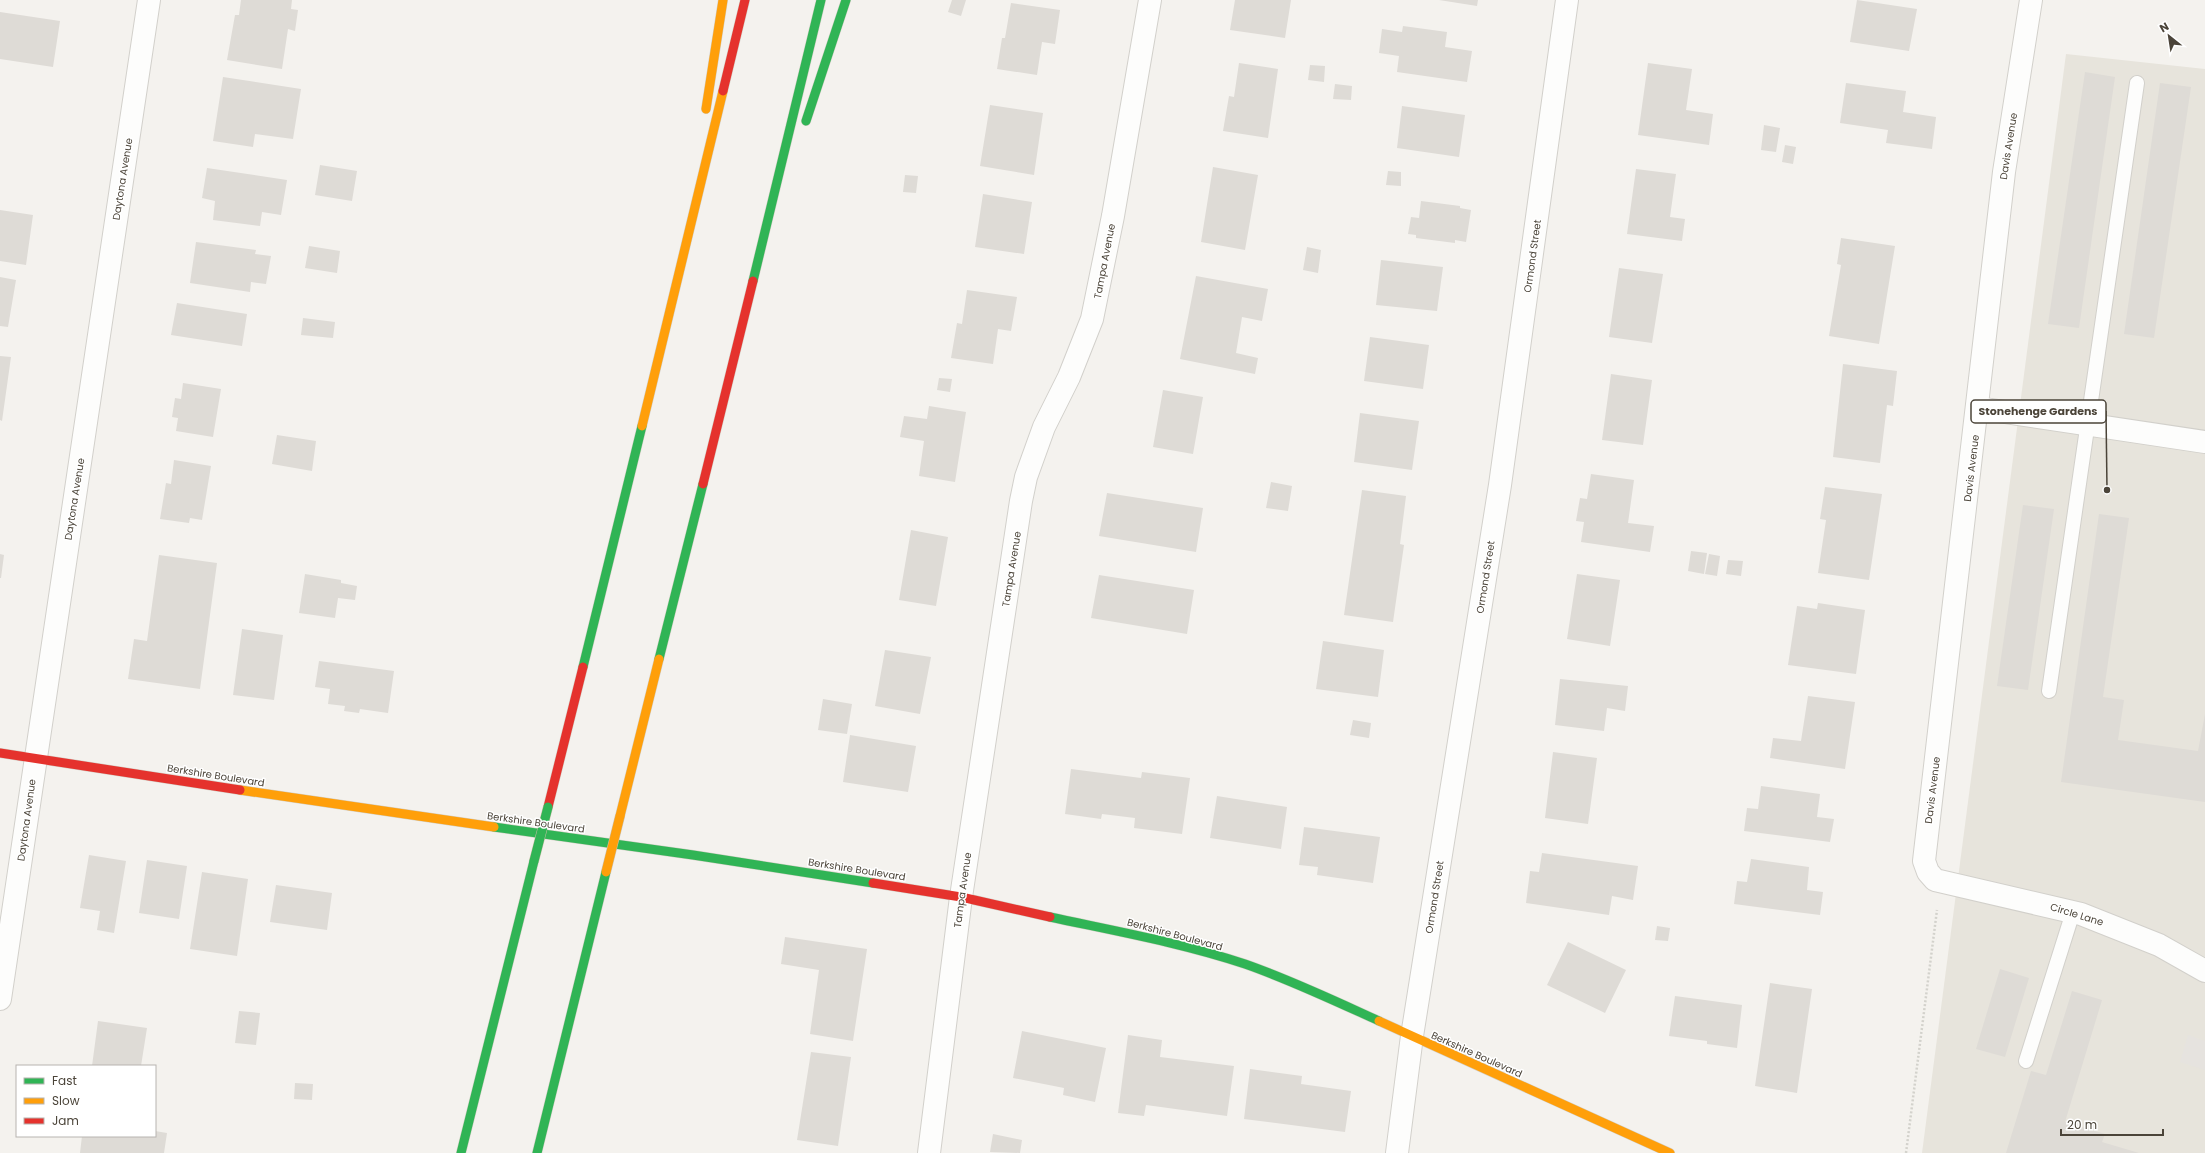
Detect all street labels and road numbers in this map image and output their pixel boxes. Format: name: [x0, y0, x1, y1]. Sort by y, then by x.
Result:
street label: Davis Avenue: [1996, 112, 2021, 181]
street label: Daytona Avenue: [109, 137, 136, 221]
street label: Ormond Street: [1520, 218, 1545, 293]
street label: Tampa Avenue: [1090, 222, 1119, 300]
street label: Davis Avenue: [1960, 434, 1983, 502]
street label: Daytona Avenue: [61, 457, 88, 541]
street label: Tampa Avenue: [998, 530, 1025, 608]
street label: Ormond Street: [1472, 539, 1499, 615]
street label: Davis Avenue: [1921, 756, 1944, 824]
street label: Berkshire Boulevard: [166, 760, 266, 791]
street label: Daytona Avenue: [13, 778, 40, 862]
street label: Berkshire Boulevard: [486, 808, 586, 837]
street label: Tampa Avenue: [950, 851, 975, 929]
street label: Berkshire Boulevard: [807, 854, 907, 885]
street label: Ormond Street: [1421, 859, 1448, 935]
street label: Circle Lane: [2048, 899, 2105, 930]
street label: Berkshire Boulevard: [1125, 915, 1224, 954]
street label: Berkshire Boulevard: [1429, 1028, 1525, 1081]

